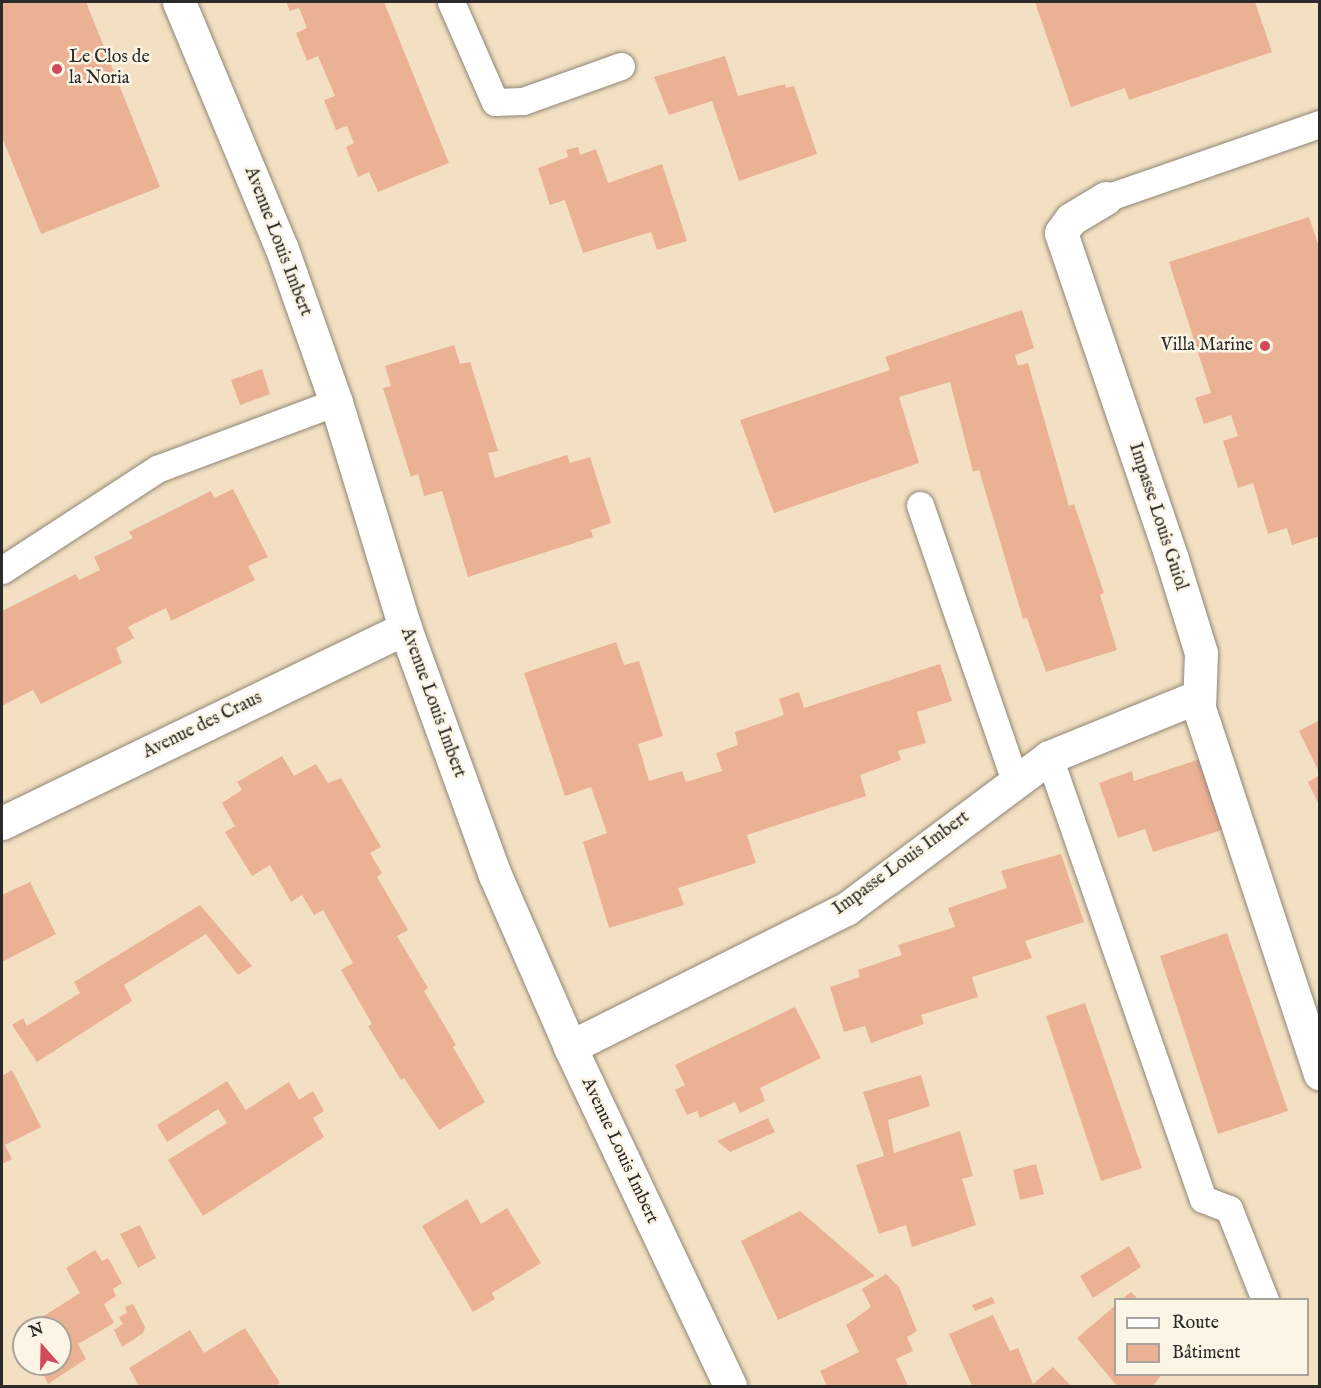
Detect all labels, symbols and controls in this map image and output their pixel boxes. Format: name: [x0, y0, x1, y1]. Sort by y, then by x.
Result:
place label: Le Clos de la Noria: [69, 48, 150, 90]
marker: Le Clos de la Noria: [50, 62, 64, 76]
street label: Avenue Louis Imbert: [239, 164, 315, 320]
place label: Villa Marine: [1161, 335, 1253, 357]
marker: Villa Marine: [1258, 339, 1272, 353]
street label: Impasse Louis Guiol: [1123, 440, 1191, 594]
street label: Avenue Louis Imbert: [395, 625, 469, 781]
street label: Avenue des Craus: [140, 688, 266, 764]
street label: Impasse Louis Imbert: [830, 807, 974, 921]
street label: Avenue Louis Imbert: [576, 1075, 662, 1227]
legend: [1114, 1298, 1309, 1376]
text: Route: [1172, 1312, 1219, 1335]
north arrow: [12, 1316, 72, 1376]
text: N: [27, 1319, 46, 1343]
text: Bâtiment: [1172, 1342, 1241, 1365]

